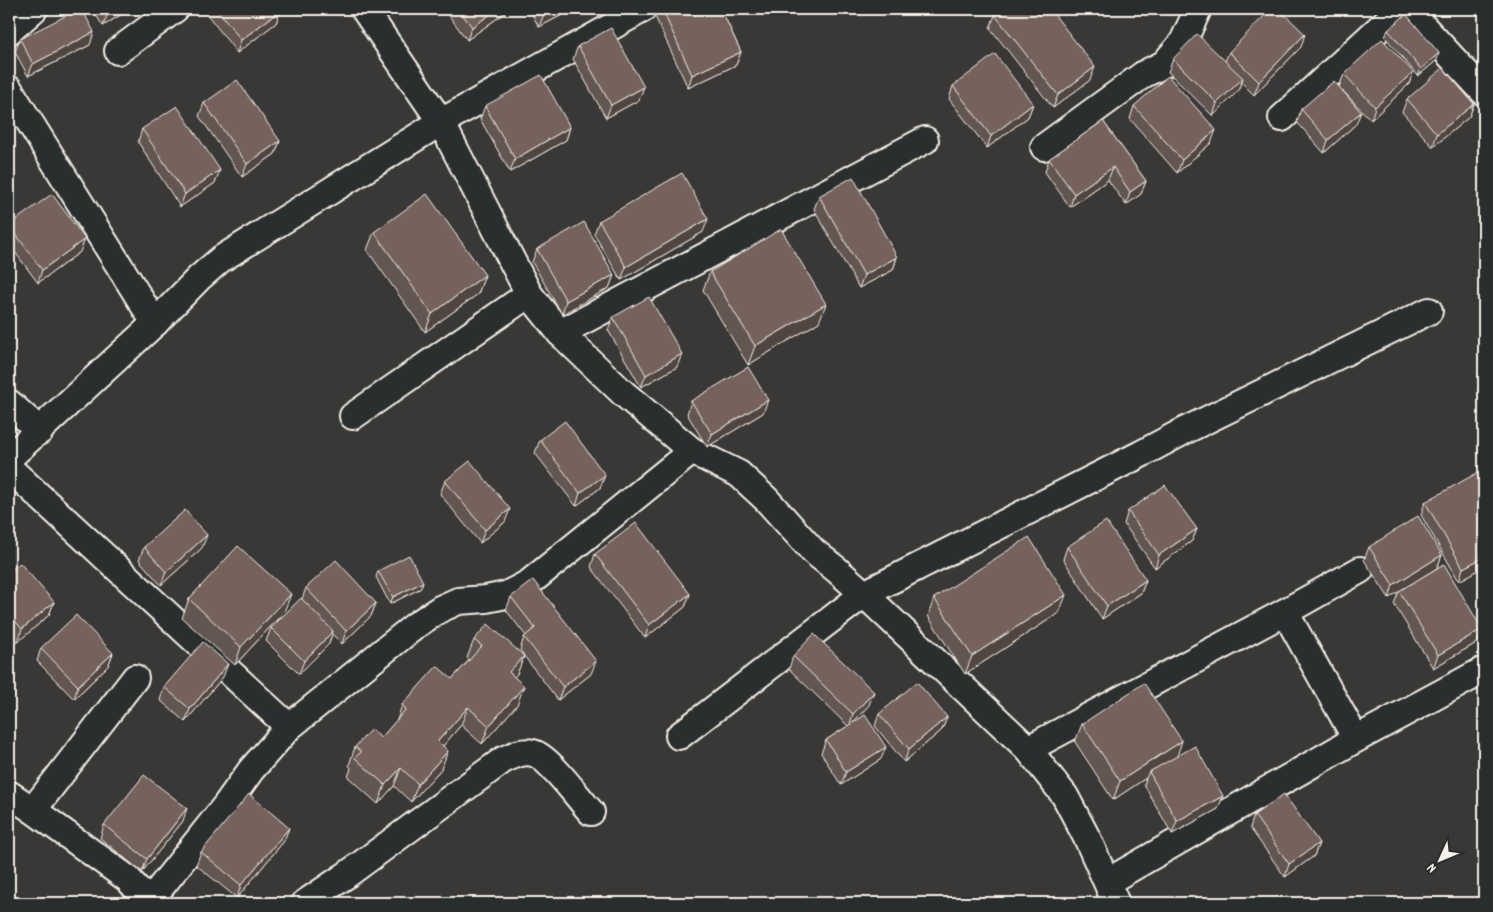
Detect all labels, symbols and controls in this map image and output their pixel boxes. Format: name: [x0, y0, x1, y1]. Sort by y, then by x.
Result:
north arrow: [1416, 834, 1466, 884]
text: N: [1422, 858, 1442, 877]

